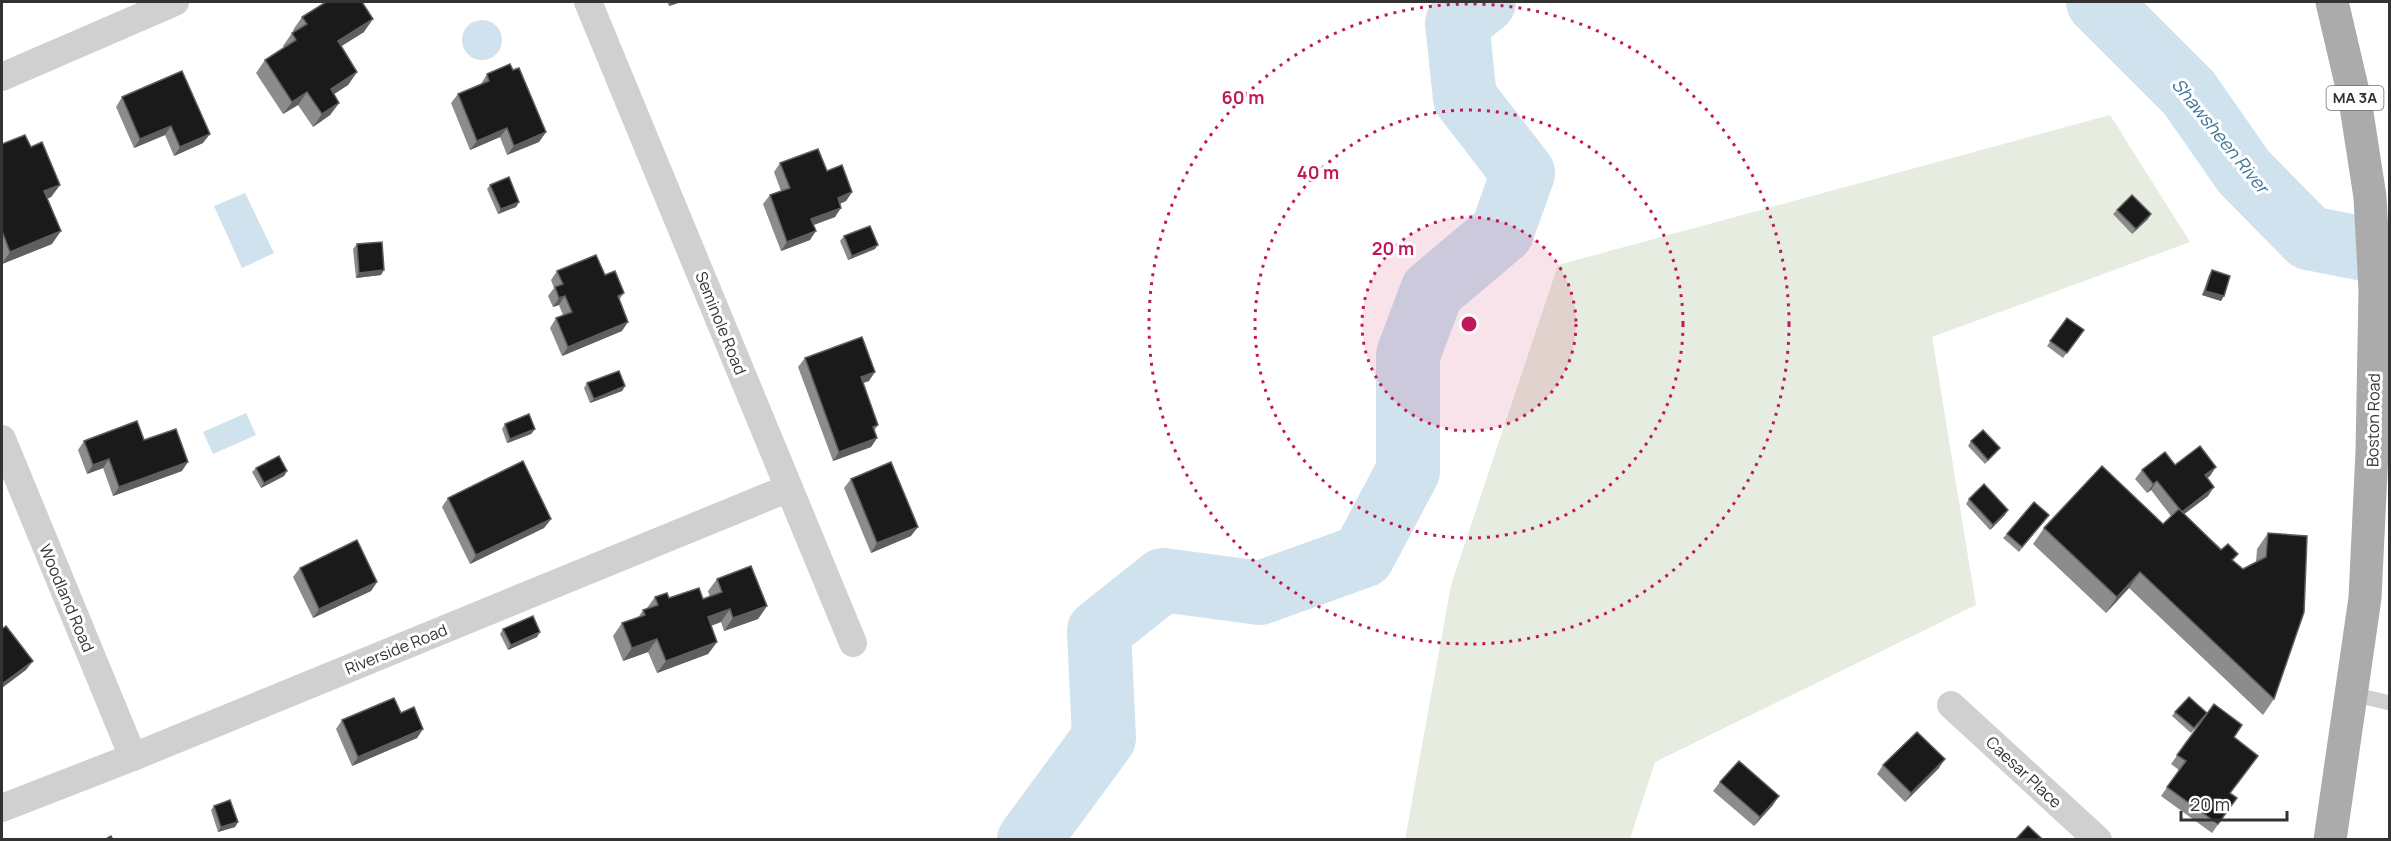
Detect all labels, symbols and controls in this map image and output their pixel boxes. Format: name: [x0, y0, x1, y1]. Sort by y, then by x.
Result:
water label: Shawsheen River: [2167, 73, 2276, 200]
text: 60 m: [1222, 85, 1264, 109]
road number: MA 3A: [2326, 86, 2384, 110]
text: 40 m: [1297, 160, 1339, 184]
text: 20 m: [1372, 236, 1414, 260]
street label: Seminole Road: [690, 268, 752, 378]
centre of rings: [1459, 314, 1479, 334]
street label: Boston Road: [2361, 373, 2385, 467]
street label: Woodland Road: [34, 541, 100, 655]
street label: Riverside Road: [342, 618, 450, 680]
street label: Caesar Place: [1981, 731, 2067, 813]
scale bar: [2181, 784, 2288, 822]
text: 20 m: [2190, 792, 2230, 816]

